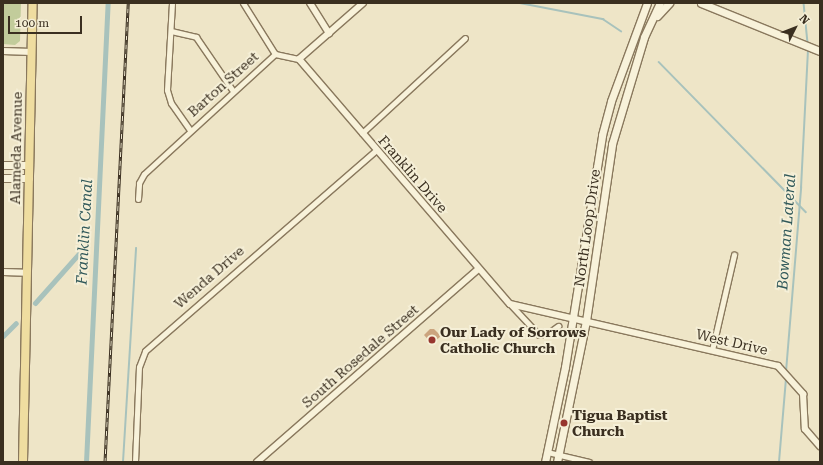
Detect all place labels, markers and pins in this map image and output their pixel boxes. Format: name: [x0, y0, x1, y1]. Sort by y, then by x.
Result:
place label: Our Lady of Sorrows Catholic Church: [440, 324, 586, 356]
marker: Our Lady of Sorrows Catholic Church: [427, 335, 437, 345]
place label: Tigua Baptist Church: [572, 407, 667, 440]
marker: Tigua Baptist Church: [559, 418, 569, 428]

